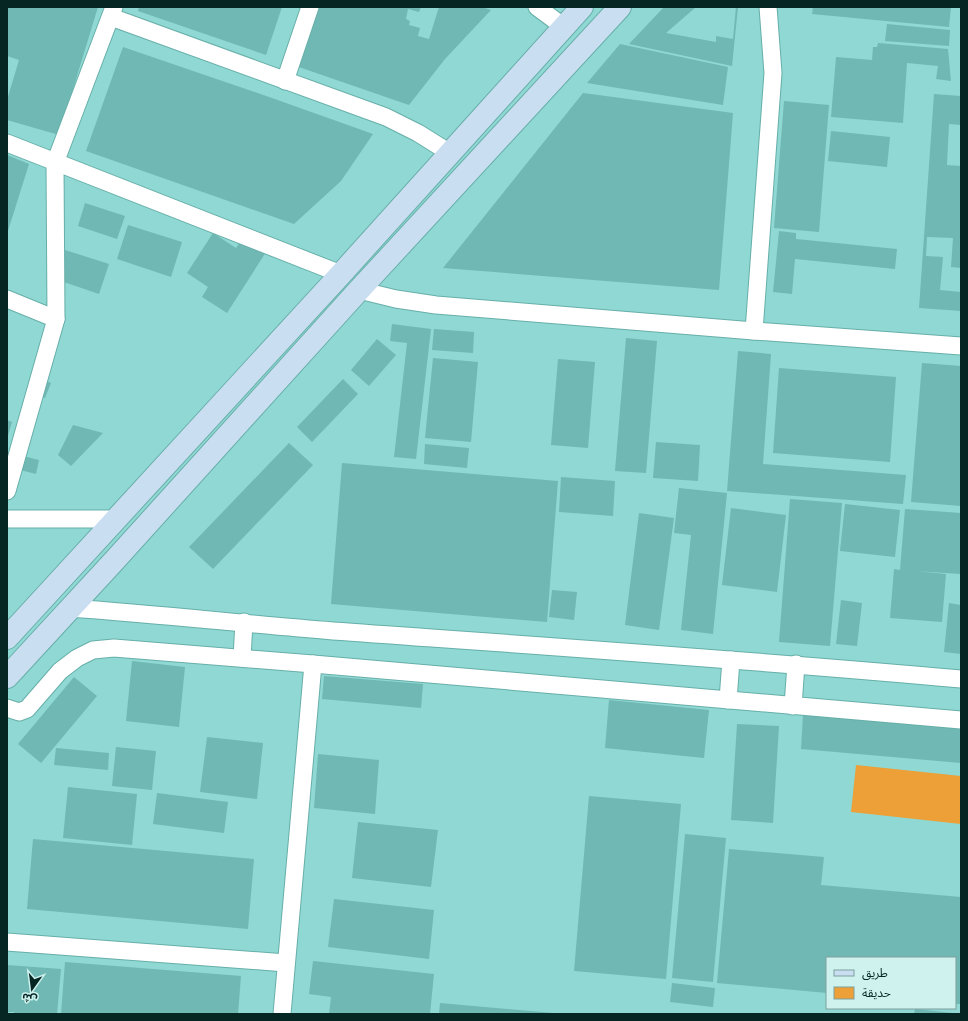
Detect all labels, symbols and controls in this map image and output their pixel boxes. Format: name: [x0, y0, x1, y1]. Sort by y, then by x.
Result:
legend: [826, 957, 956, 1009]
text: طريق: [862, 965, 888, 981]
north arrow: [12, 969, 52, 1009]
text: حديقة: [862, 985, 891, 1001]
text: ش: [21, 989, 39, 1007]

